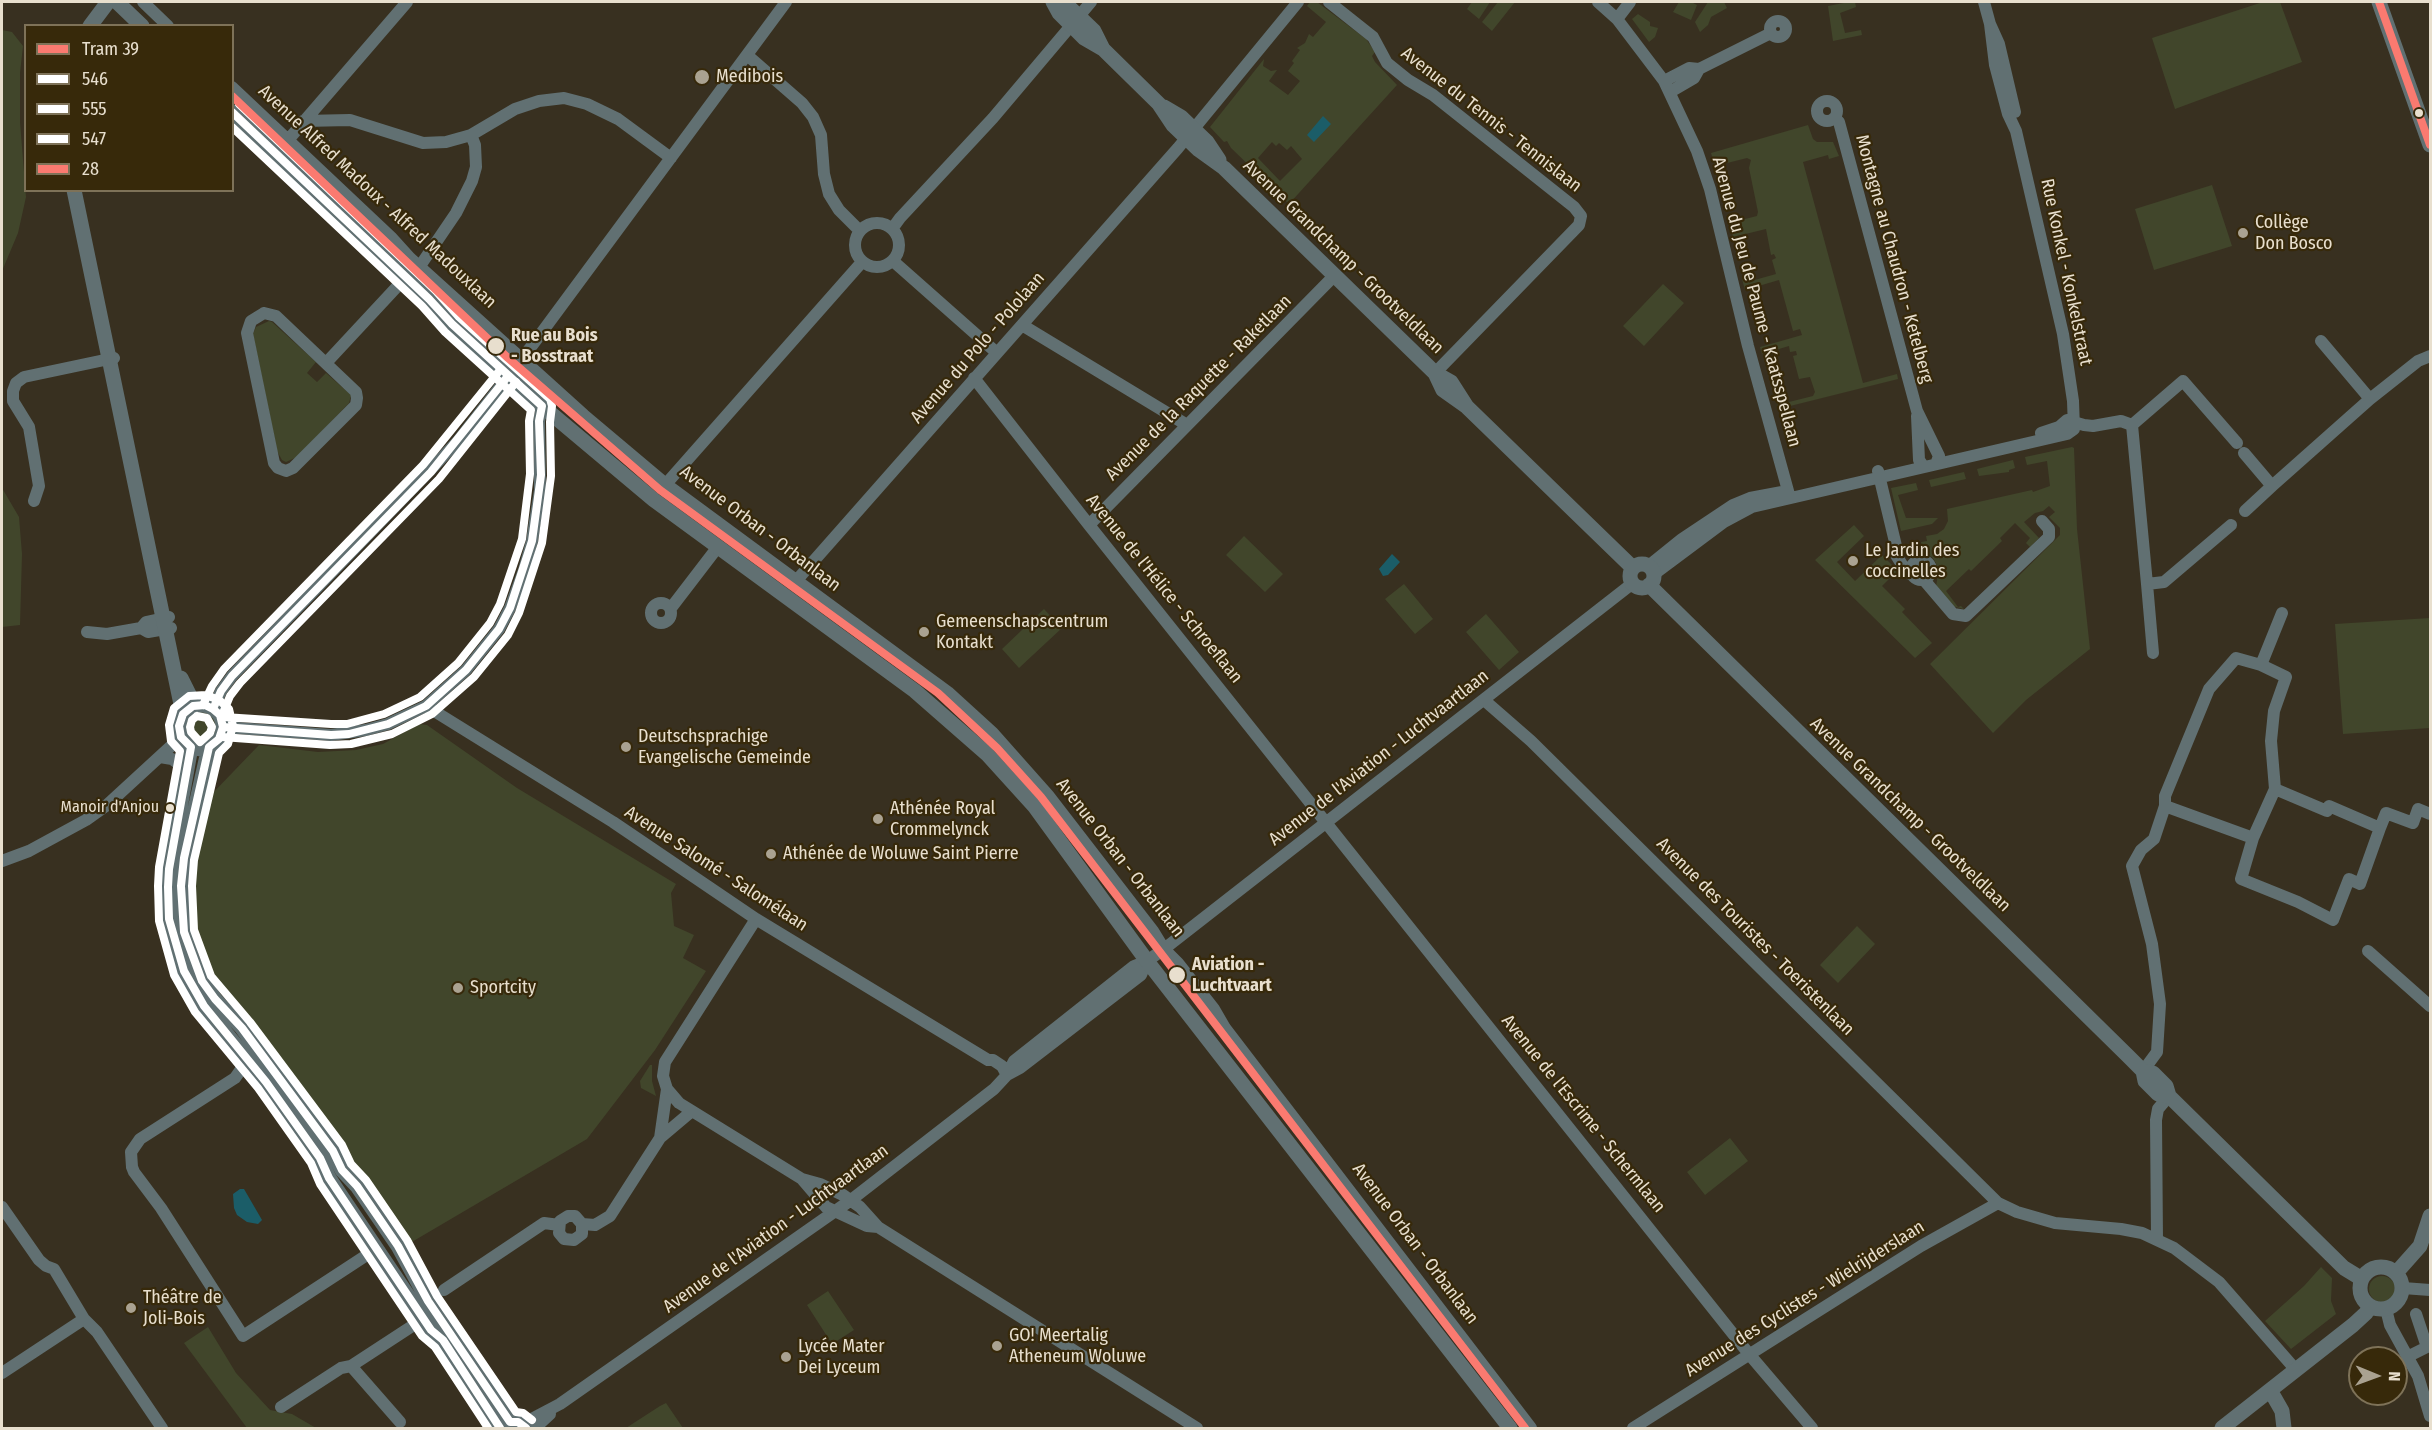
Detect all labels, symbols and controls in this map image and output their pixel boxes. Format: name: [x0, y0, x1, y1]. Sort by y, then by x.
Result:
legend: [24, 24, 234, 192]
text: Tram 39: [82, 38, 139, 60]
street label: Avenue du Tennis - Tennislaan: [1396, 43, 1586, 197]
place label: Medibois: [716, 66, 783, 88]
text: 546: [82, 68, 108, 90]
marker: Medibois: [693, 68, 711, 86]
street label: Avenue Alfred Madoux - Alfred Madouxlaan: [253, 81, 501, 313]
text: 555: [82, 98, 107, 120]
unlabelled marker: [2413, 107, 2425, 119]
text: 547: [82, 128, 106, 150]
street label: Montagne au Chaudron - Ketelberg: [1850, 132, 1938, 386]
street label: Avenue Grandchamp - Grootveldlaan: [1238, 155, 1448, 359]
street label: Avenue du Jeu de Paume - Kaatsspellaan: [1707, 155, 1805, 449]
text: 28: [82, 158, 99, 180]
street label: Rue Konkel - Konkelstraat: [2036, 177, 2096, 367]
place label: Collège Don Bosco: [2255, 212, 2332, 254]
marker: Collège Don Bosco: [2236, 226, 2250, 240]
street label: Avenue du Polo - Pololaan: [906, 268, 1050, 428]
street label: Avenue de la Raquette - Raketlaan: [1102, 291, 1296, 485]
place label: Rue au Bois - Bosstraat: [511, 325, 598, 368]
marker: Rue au Bois - Bosstraat: [486, 336, 506, 356]
street label: Avenue Orban - Orbanlaan: [675, 461, 845, 597]
street label: Avenue de l'Hélice - Schroeflaan: [1081, 490, 1247, 688]
place label: Le Jardin des coccinelles: [1865, 540, 1959, 582]
marker: Le Jardin des coccinelles: [1846, 554, 1860, 568]
place label: Gemeenschapscentrum Kontakt: [936, 611, 1108, 654]
marker: Gemeenschapscentrum Kontakt: [917, 625, 931, 639]
street label: Avenue de l'Aviation - Luchtvaartlaan: [1265, 665, 1493, 851]
street label: Avenue Grandchamp - Grootveldlaan: [1805, 713, 2015, 917]
place label: Deutschsprachige Evangelische Gemeinde: [638, 726, 811, 768]
marker: Deutschsprachige Evangelische Gemeinde: [619, 740, 633, 754]
street label: Avenue Orban - Orbanlaan: [1051, 774, 1189, 942]
place label: Manoir d'Anjou: [61, 798, 159, 818]
place label: Athénée Royal Crommelynck: [890, 798, 995, 840]
marker: Manoir d'Anjou: [164, 802, 176, 814]
street label: Avenue Salomé - Salomélaan: [620, 802, 812, 936]
marker: Athénée Royal Crommelynck: [871, 812, 885, 826]
street label: Avenue des Touristes - Toeristenlaan: [1652, 834, 1858, 1040]
place label: Athénée de Woluwe Saint Pierre: [783, 843, 1019, 865]
marker: Athénée de Woluwe Saint Pierre: [764, 847, 778, 861]
place label: Aviation - Luchtvaart: [1192, 954, 1272, 996]
marker: Aviation - Luchtvaart: [1167, 965, 1187, 985]
place label: Sportcity: [470, 977, 536, 999]
marker: Sportcity: [451, 981, 465, 995]
street label: Avenue de l'Escrime - Schermlaan: [1496, 1011, 1670, 1217]
street label: Avenue de l'Aviation - Luchtvaartlaan: [659, 1140, 893, 1318]
street label: Avenue Orban - Orbanlaan: [1347, 1159, 1483, 1329]
street label: Avenue des Cyclistes - Wielrijderslaan: [1681, 1216, 1929, 1382]
place label: Théâtre de Joli-Bois: [143, 1287, 222, 1330]
marker: Théâtre de Joli-Bois: [124, 1301, 138, 1315]
place label: GO! Meertalig Atheneum Woluwe: [1009, 1325, 1146, 1368]
place label: Lycée Mater Dei Lyceum: [798, 1336, 885, 1378]
marker: GO! Meertalig Atheneum Woluwe: [990, 1339, 1004, 1353]
north arrow: [2348, 1346, 2408, 1406]
marker: Lycée Mater Dei Lyceum: [779, 1350, 793, 1364]
text: N: [2385, 1371, 2404, 1381]

